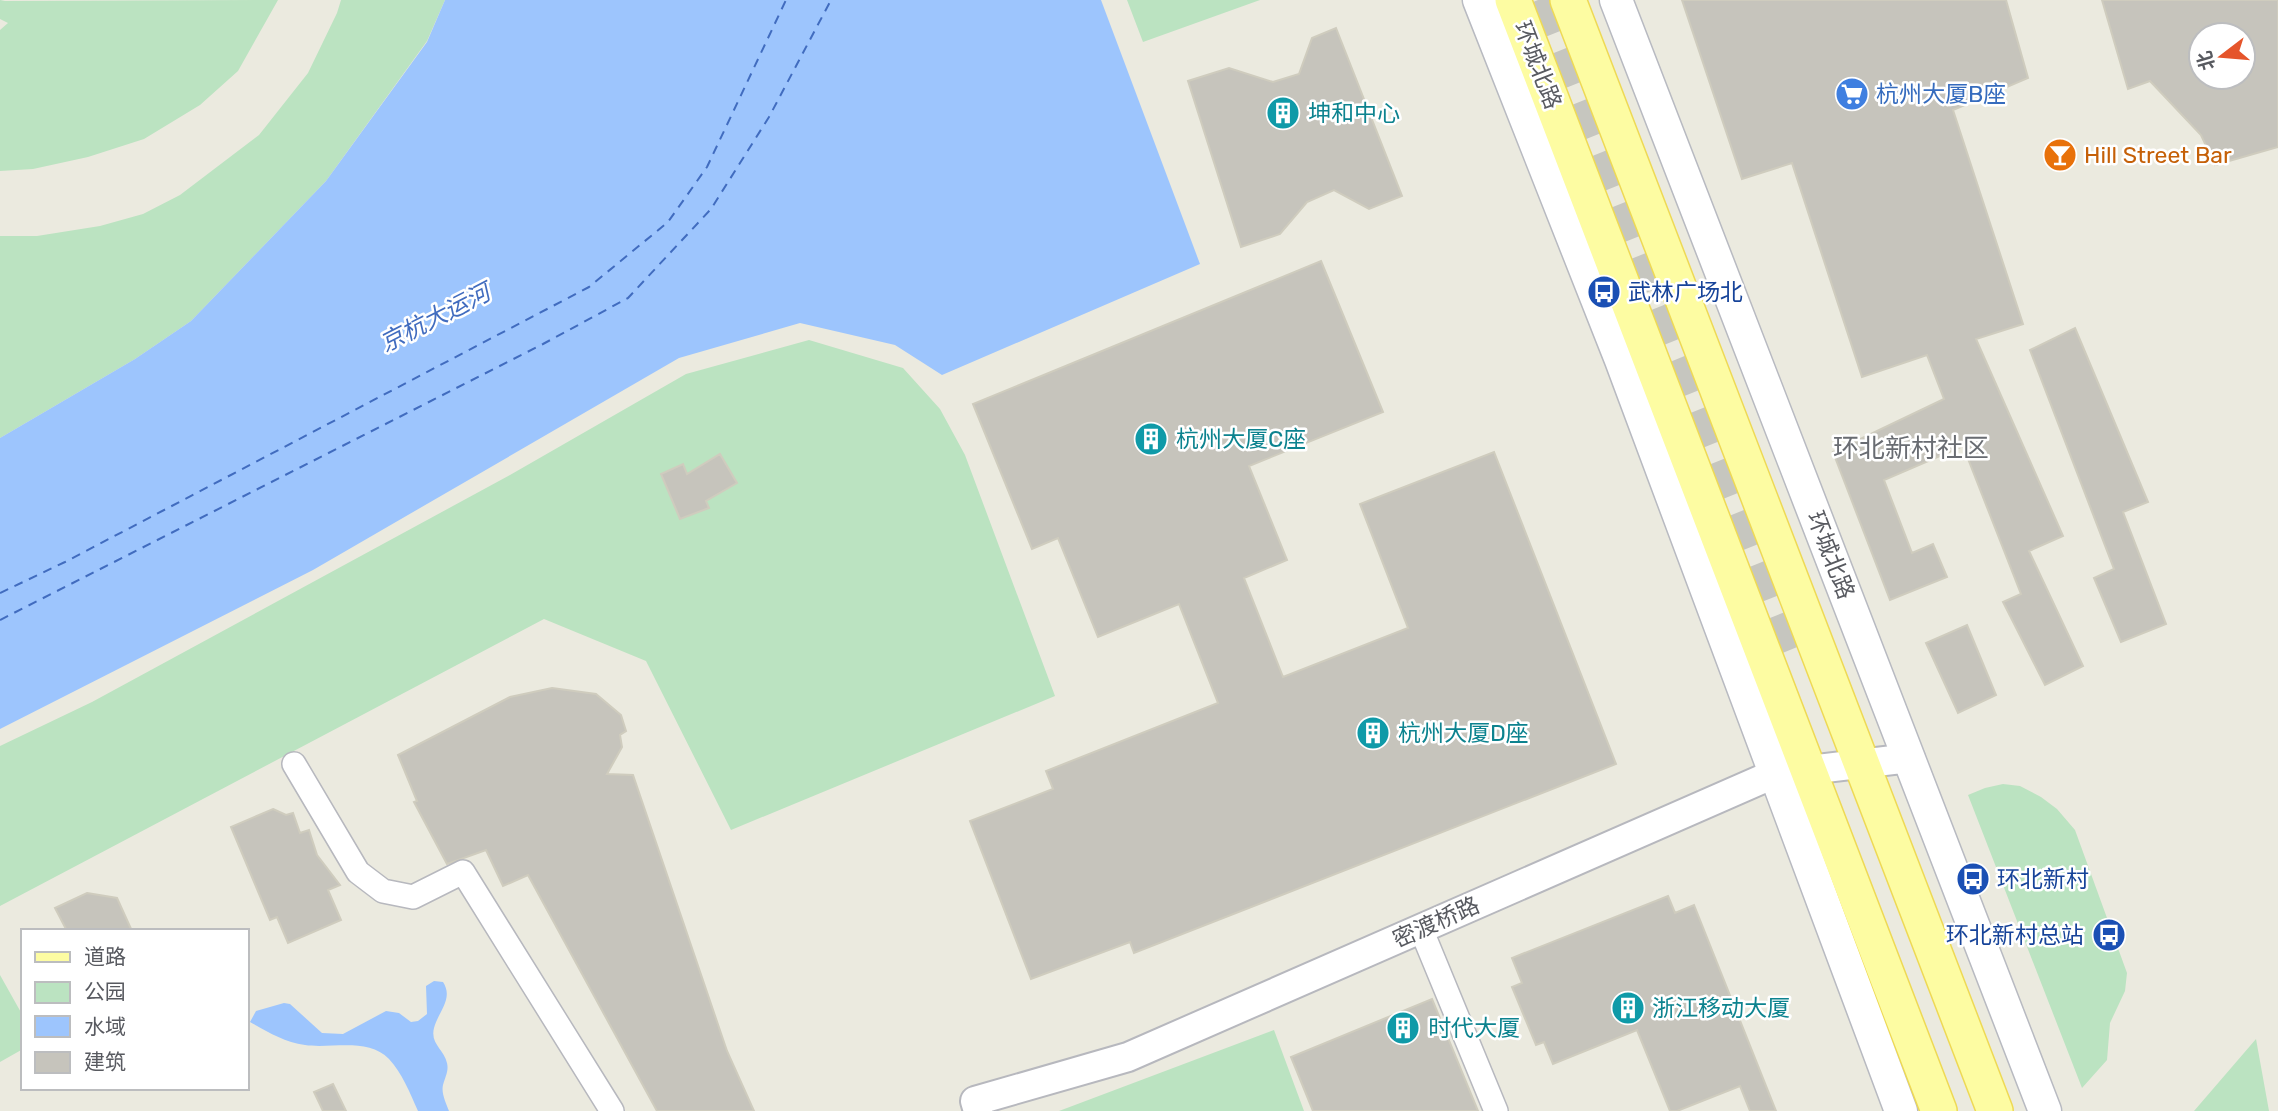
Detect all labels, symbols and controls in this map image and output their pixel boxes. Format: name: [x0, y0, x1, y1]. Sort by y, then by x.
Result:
street label: 环城北路: [1508, 17, 1568, 113]
north arrow: [2187, 21, 2257, 91]
text: 北: [2192, 48, 2220, 73]
supermarket icon: 杭州大厦B座: [1833, 75, 1871, 113]
place label: 杭州大厦B座: [1876, 80, 2006, 108]
building icon: 坤和中心: [1264, 94, 1302, 132]
place label: 坤和中心: [1308, 99, 1400, 127]
bar icon: Hill Street Bar: [2041, 136, 2079, 174]
place label: Hill Street Bar: [2084, 141, 2232, 169]
bus stop icon: 武林广场北: [1585, 273, 1623, 311]
water label: 京杭大运河: [375, 276, 498, 358]
place label: 武林广场北: [1628, 278, 1743, 306]
building icon: 杭州大厦C座: [1132, 420, 1170, 458]
place label: 杭州大厦C座: [1176, 425, 1306, 453]
district label: 环北新村社区: [1833, 433, 1989, 464]
street label: 环城北路: [1801, 507, 1861, 603]
building icon: 杭州大厦D座: [1354, 714, 1392, 752]
place label: 杭州大厦D座: [1398, 719, 1529, 747]
bus stop icon: 环北新村: [1954, 860, 1992, 898]
place label: 环北新村: [1997, 865, 2089, 893]
street label: 密渡桥路: [1388, 891, 1484, 953]
bus stop icon: 环北新村总站: [2090, 916, 2128, 954]
place label: 环北新村总站: [1946, 921, 2084, 949]
legend: [21, 929, 248, 1090]
text: 道路: [84, 944, 126, 969]
text: 公园: [84, 979, 126, 1004]
building icon: 浙江移动大厦: [1609, 989, 1647, 1027]
place label: 浙江移动大厦: [1652, 994, 1790, 1022]
building icon: 时代大厦: [1384, 1009, 1422, 1047]
text: 水域: [84, 1014, 126, 1039]
place label: 时代大厦: [1428, 1014, 1520, 1042]
text: 建筑: [84, 1049, 126, 1074]

